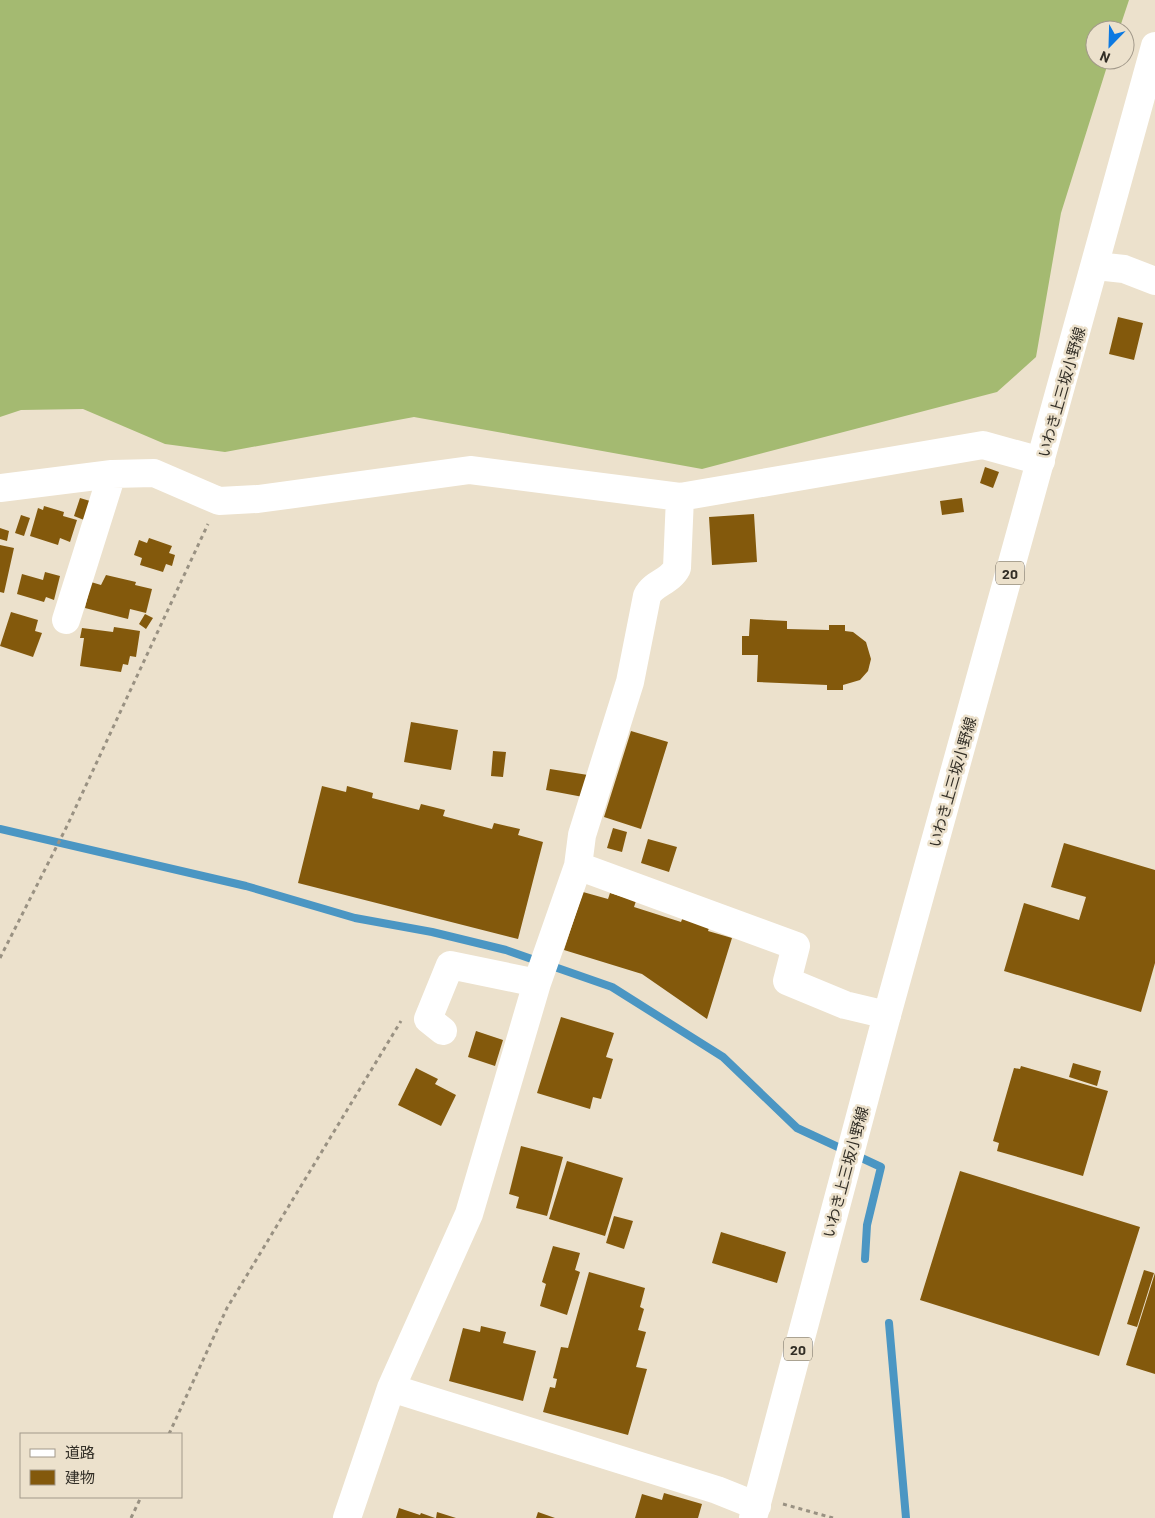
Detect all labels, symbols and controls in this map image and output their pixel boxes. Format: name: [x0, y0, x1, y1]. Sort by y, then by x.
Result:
north arrow: [1085, 20, 1135, 70]
text: N: [1097, 48, 1112, 67]
street label: いわき上三坂小野線: [1034, 325, 1088, 459]
road number: 20: [996, 562, 1024, 584]
street label: いわき上三坂小野線: [925, 715, 979, 849]
street label: いわき上三坂小野線: [819, 1104, 871, 1240]
road number: 20: [784, 1338, 812, 1360]
legend: [20, 1433, 182, 1498]
text: 道路: [65, 1443, 95, 1461]
text: 建物: [65, 1468, 95, 1486]

